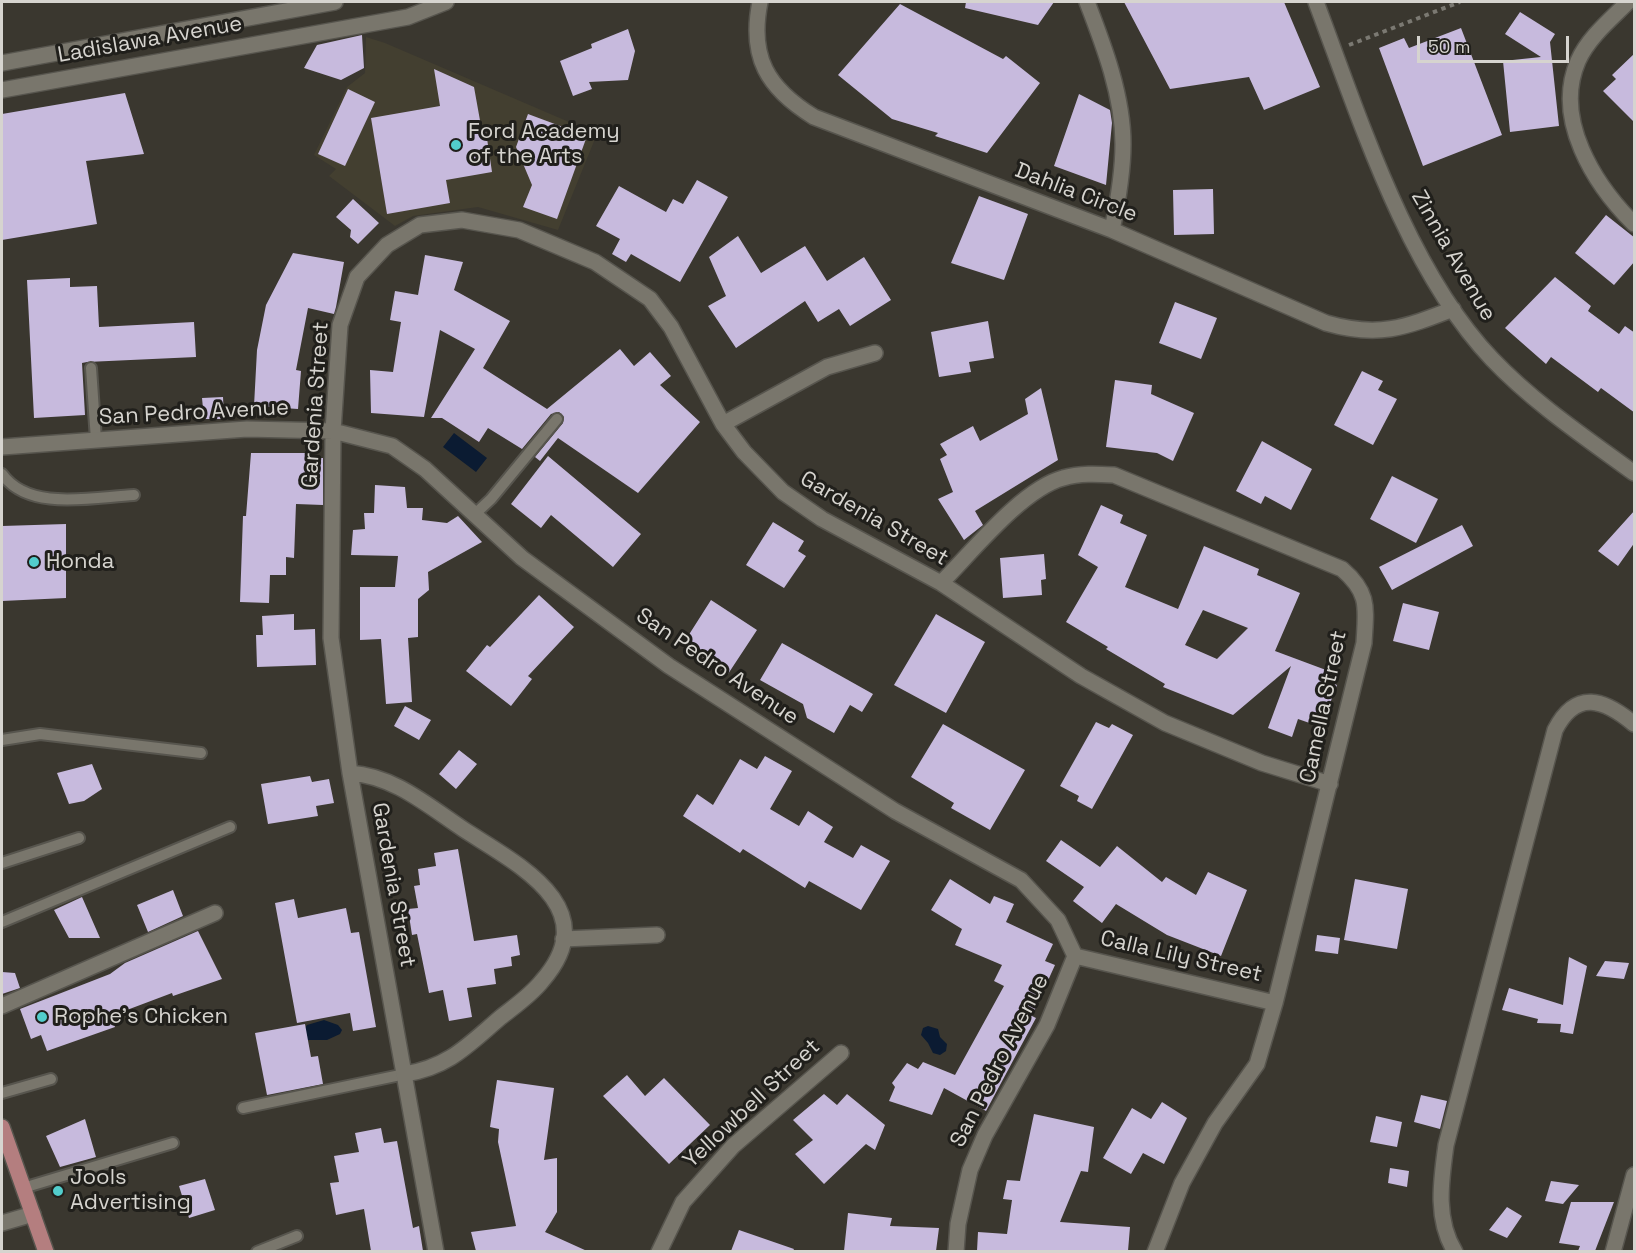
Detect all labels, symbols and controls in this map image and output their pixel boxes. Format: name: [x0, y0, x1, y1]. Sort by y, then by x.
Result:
street label: Ladislawa Avenue: [56, 11, 244, 69]
scale bar: [1420, 24, 1572, 62]
text: 50 m: [1428, 35, 1470, 58]
place label: Ford Academy of the Arts: [468, 119, 620, 170]
marker: Ford Academy of the Arts: [449, 138, 463, 152]
street label: Dahlia Circle: [1011, 158, 1141, 228]
street label: Zinnia Avenue: [1405, 186, 1501, 326]
street label: Gardenia Street: [297, 321, 335, 489]
street label: San Pedro Avenue: [98, 395, 290, 431]
street label: Gardenia Street: [795, 466, 953, 572]
place label: Honda: [46, 549, 114, 575]
marker: Honda: [27, 555, 41, 569]
street label: San Pedro Avenue: [631, 603, 803, 731]
street label: Camella Street: [1295, 628, 1353, 786]
street label: Gardenia Street: [366, 801, 420, 969]
street label: Calla Lily Street: [1098, 926, 1264, 988]
street label: San Pedro Avenue: [945, 970, 1055, 1152]
place label: Rophe's Chicken: [54, 1004, 228, 1030]
marker: Rophe's Chicken: [35, 1010, 49, 1024]
street label: Yellowbell Street: [678, 1034, 826, 1174]
place label: Jools Advertising: [70, 1165, 191, 1216]
marker: Jools Advertising: [51, 1184, 65, 1198]

